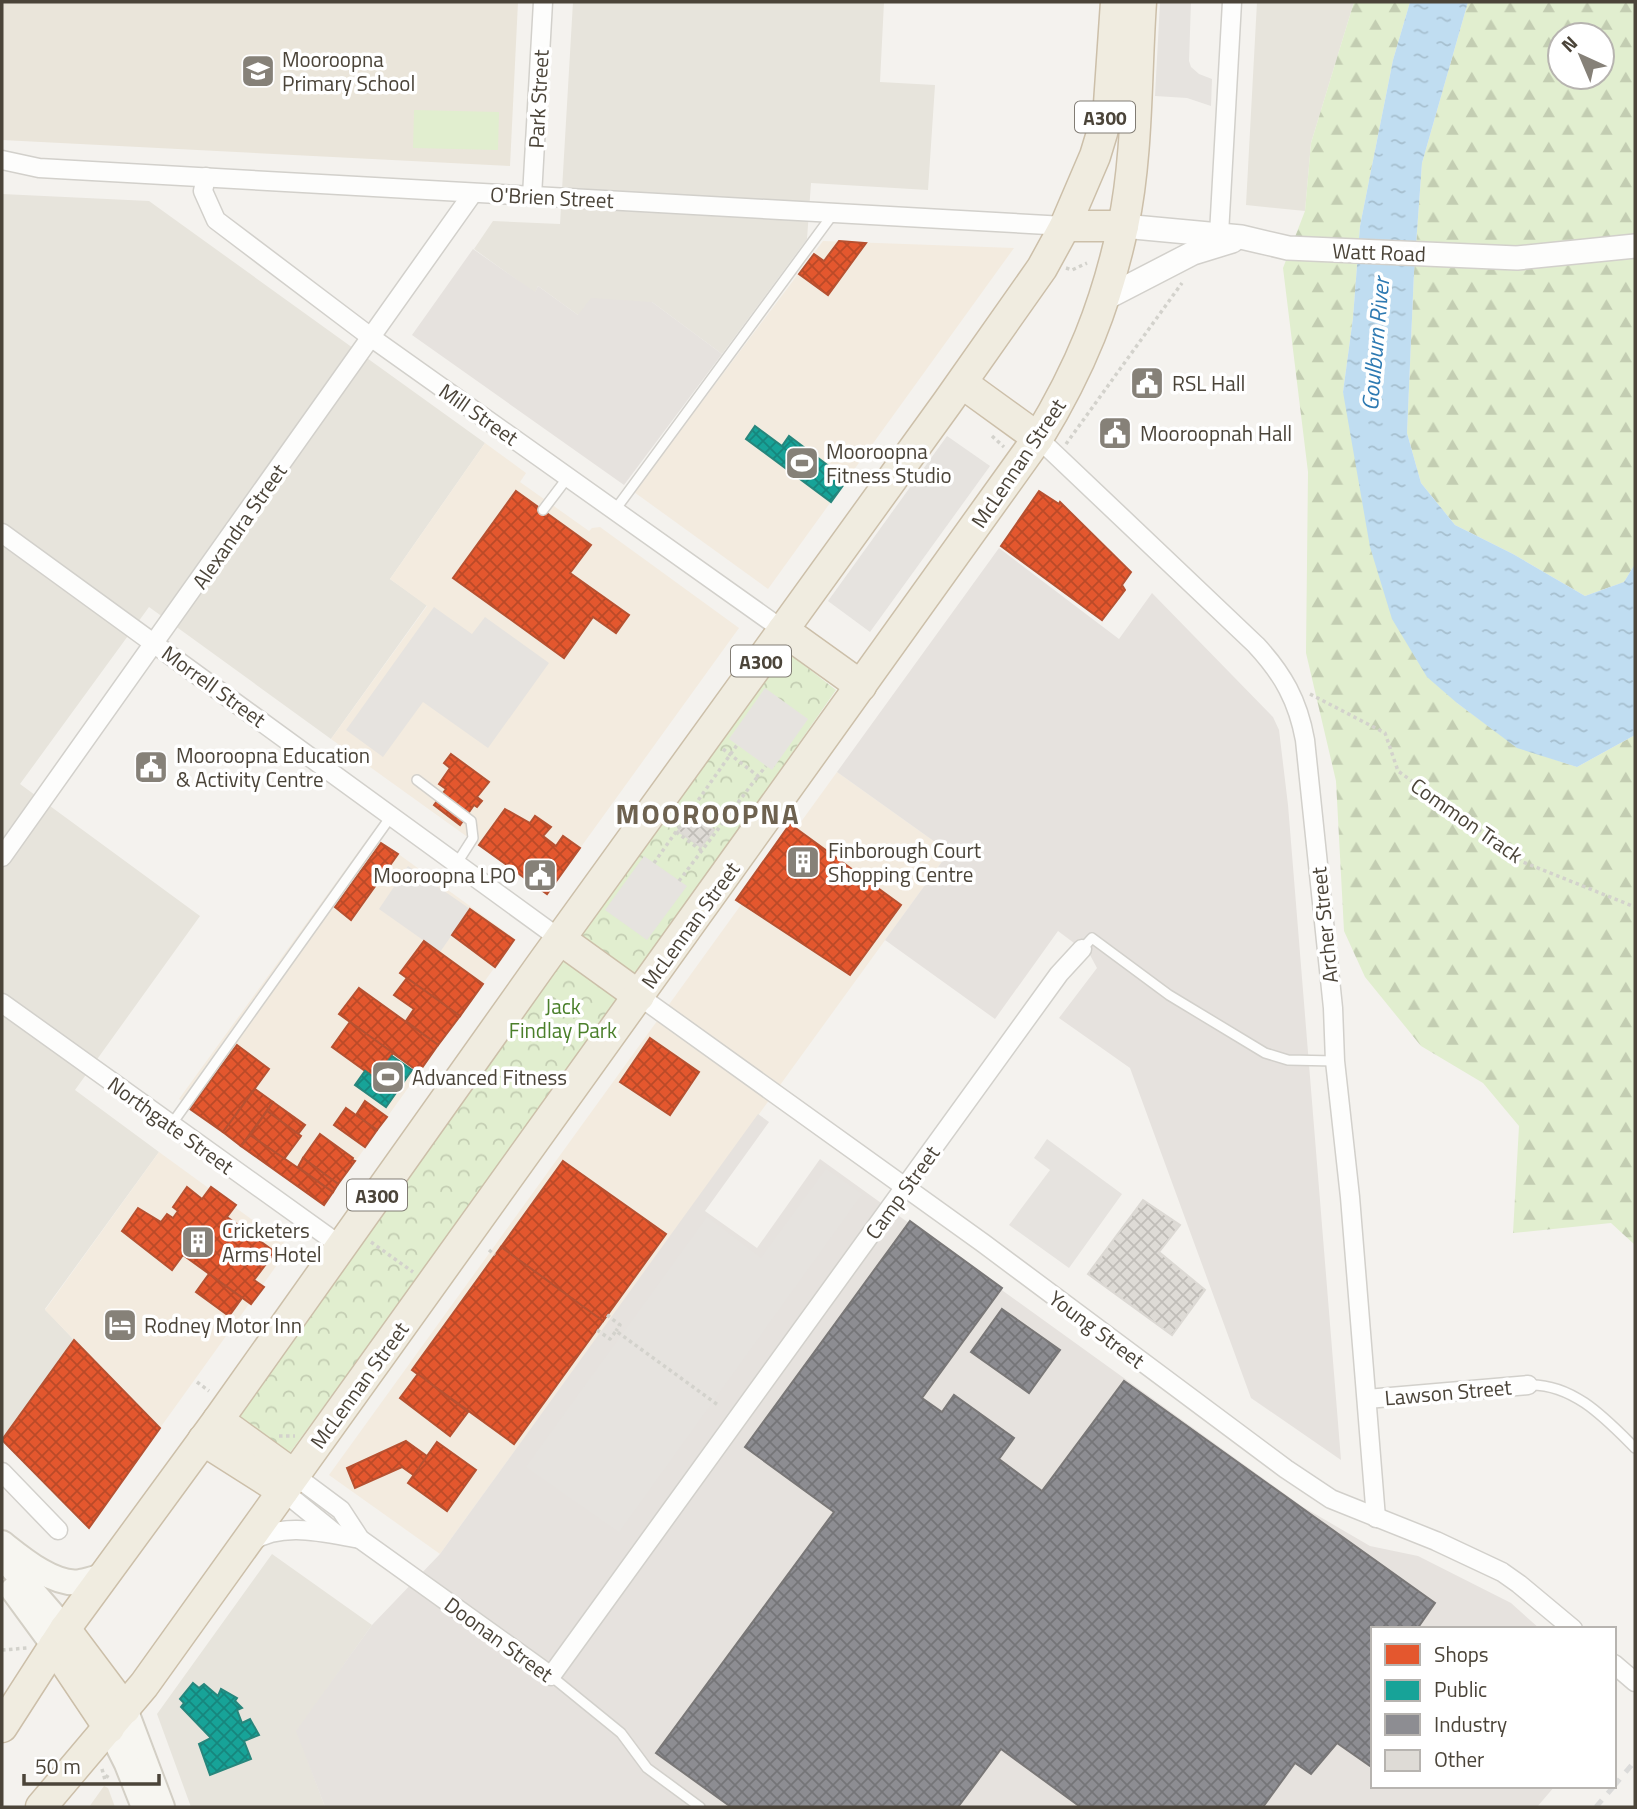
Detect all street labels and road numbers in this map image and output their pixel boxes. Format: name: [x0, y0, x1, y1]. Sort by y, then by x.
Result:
street label: Park Street: [519, 48, 557, 149]
road number: A300: [1075, 102, 1135, 132]
street label: O'Brien Street: [489, 178, 615, 216]
street label: Watt Road: [1332, 234, 1426, 270]
street label: Mill Street: [433, 375, 526, 453]
street label: McLennan Street: [963, 391, 1074, 534]
street label: Alexandra Street: [184, 456, 295, 595]
street label: Morrell Street: [155, 637, 273, 735]
road number: A300: [731, 646, 791, 676]
street label: Common Track: [1404, 769, 1530, 871]
street label: McLennan Street: [633, 854, 748, 995]
street label: Archer Street: [1302, 865, 1346, 985]
street label: Northgate Street: [101, 1068, 241, 1182]
street label: Camp Street: [857, 1138, 947, 1246]
road number: A300: [347, 1180, 407, 1210]
street label: Young Street: [1042, 1282, 1152, 1376]
street label: McLennan Street: [302, 1314, 417, 1455]
street label: Lawson Street: [1383, 1370, 1513, 1413]
street label: Doonan Street: [438, 1589, 561, 1690]

